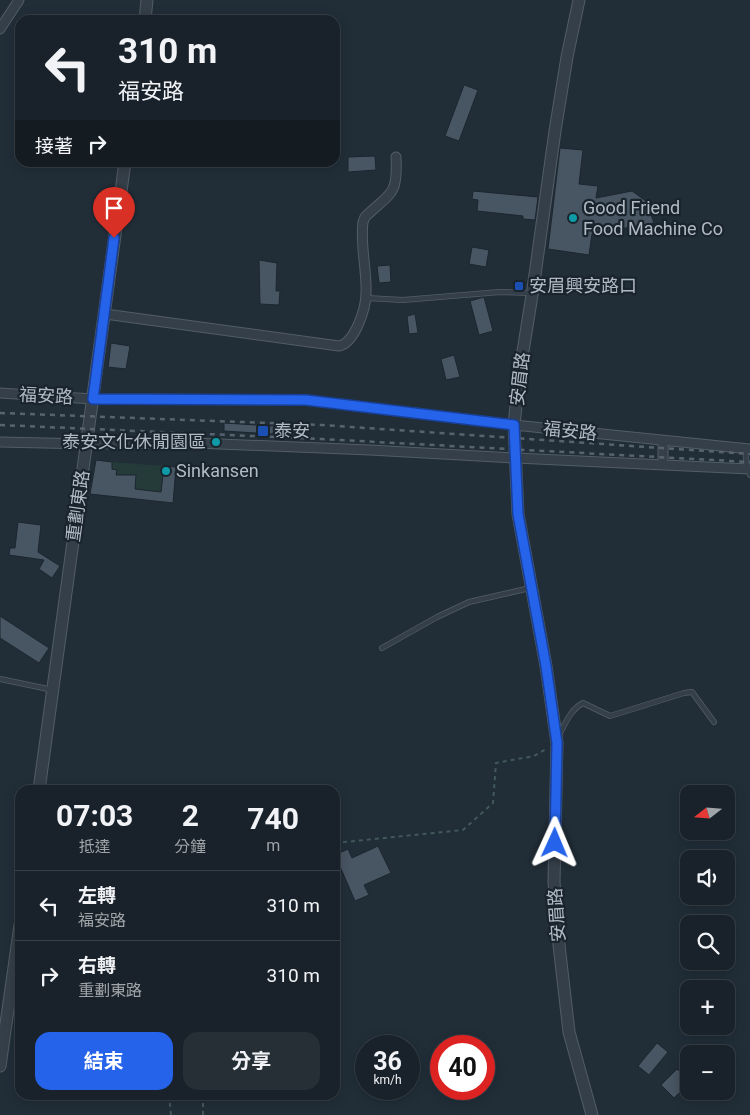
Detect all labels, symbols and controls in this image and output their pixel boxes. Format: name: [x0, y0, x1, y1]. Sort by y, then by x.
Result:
text: 310 m: [118, 31, 217, 72]
icon: left: [35, 35, 100, 100]
text: 福安路: [118, 79, 184, 104]
icon: right: [83, 130, 111, 158]
text: 接著: [35, 135, 73, 158]
pin: [93, 187, 135, 238]
icon: arrive: [100, 194, 128, 222]
place label: Good Friend Food Machine Co: [583, 197, 723, 239]
marker: Good Friend Food Machine Co: [567, 212, 579, 224]
place label: 安眉興安路口: [529, 275, 637, 296]
marker: 安眉興安路口: [513, 280, 525, 292]
street label: 安眉路: [506, 351, 533, 407]
street label: 福安路: [19, 384, 74, 407]
street label: 福安路: [542, 417, 598, 444]
place label: 泰安: [274, 420, 310, 441]
marker: 泰安: [256, 424, 270, 438]
place label: 泰安文化休閒園區: [62, 431, 206, 452]
marker: 泰安文化休閒園區: [210, 436, 222, 448]
place label: Sinkansen: [176, 460, 259, 481]
marker: Sinkansen: [160, 465, 172, 477]
street label: 重劃東路: [62, 469, 93, 543]
north arrow: [680, 785, 735, 840]
map controls: [680, 785, 735, 1100]
text: 07:03: [56, 798, 133, 833]
text: 2: [182, 798, 199, 833]
text: 740: [247, 801, 299, 836]
position arrow: [528, 816, 580, 868]
text: m: [266, 836, 280, 855]
text: 抵達: [79, 837, 111, 856]
text: 分鐘: [174, 837, 206, 856]
button: sound: [680, 850, 735, 905]
text: 左轉: [78, 884, 116, 907]
street label: 安眉路: [544, 887, 569, 943]
icon: left: [35, 892, 63, 920]
text: 310 m: [267, 894, 320, 917]
text: 福安路: [78, 911, 126, 930]
button: search: [680, 915, 735, 970]
text: 右轉: [78, 954, 116, 977]
icon: right: [35, 962, 63, 990]
text: 310 m: [267, 964, 320, 987]
button: +: [680, 980, 735, 1035]
text: 重劃東路: [78, 981, 142, 1000]
button: 結束: [35, 1032, 173, 1090]
button: 分享: [183, 1032, 320, 1090]
speed limit sign: 40: [430, 1035, 495, 1100]
button: −: [680, 1045, 735, 1100]
text: 36: [373, 1047, 402, 1076]
text: km/h: [373, 1073, 402, 1087]

